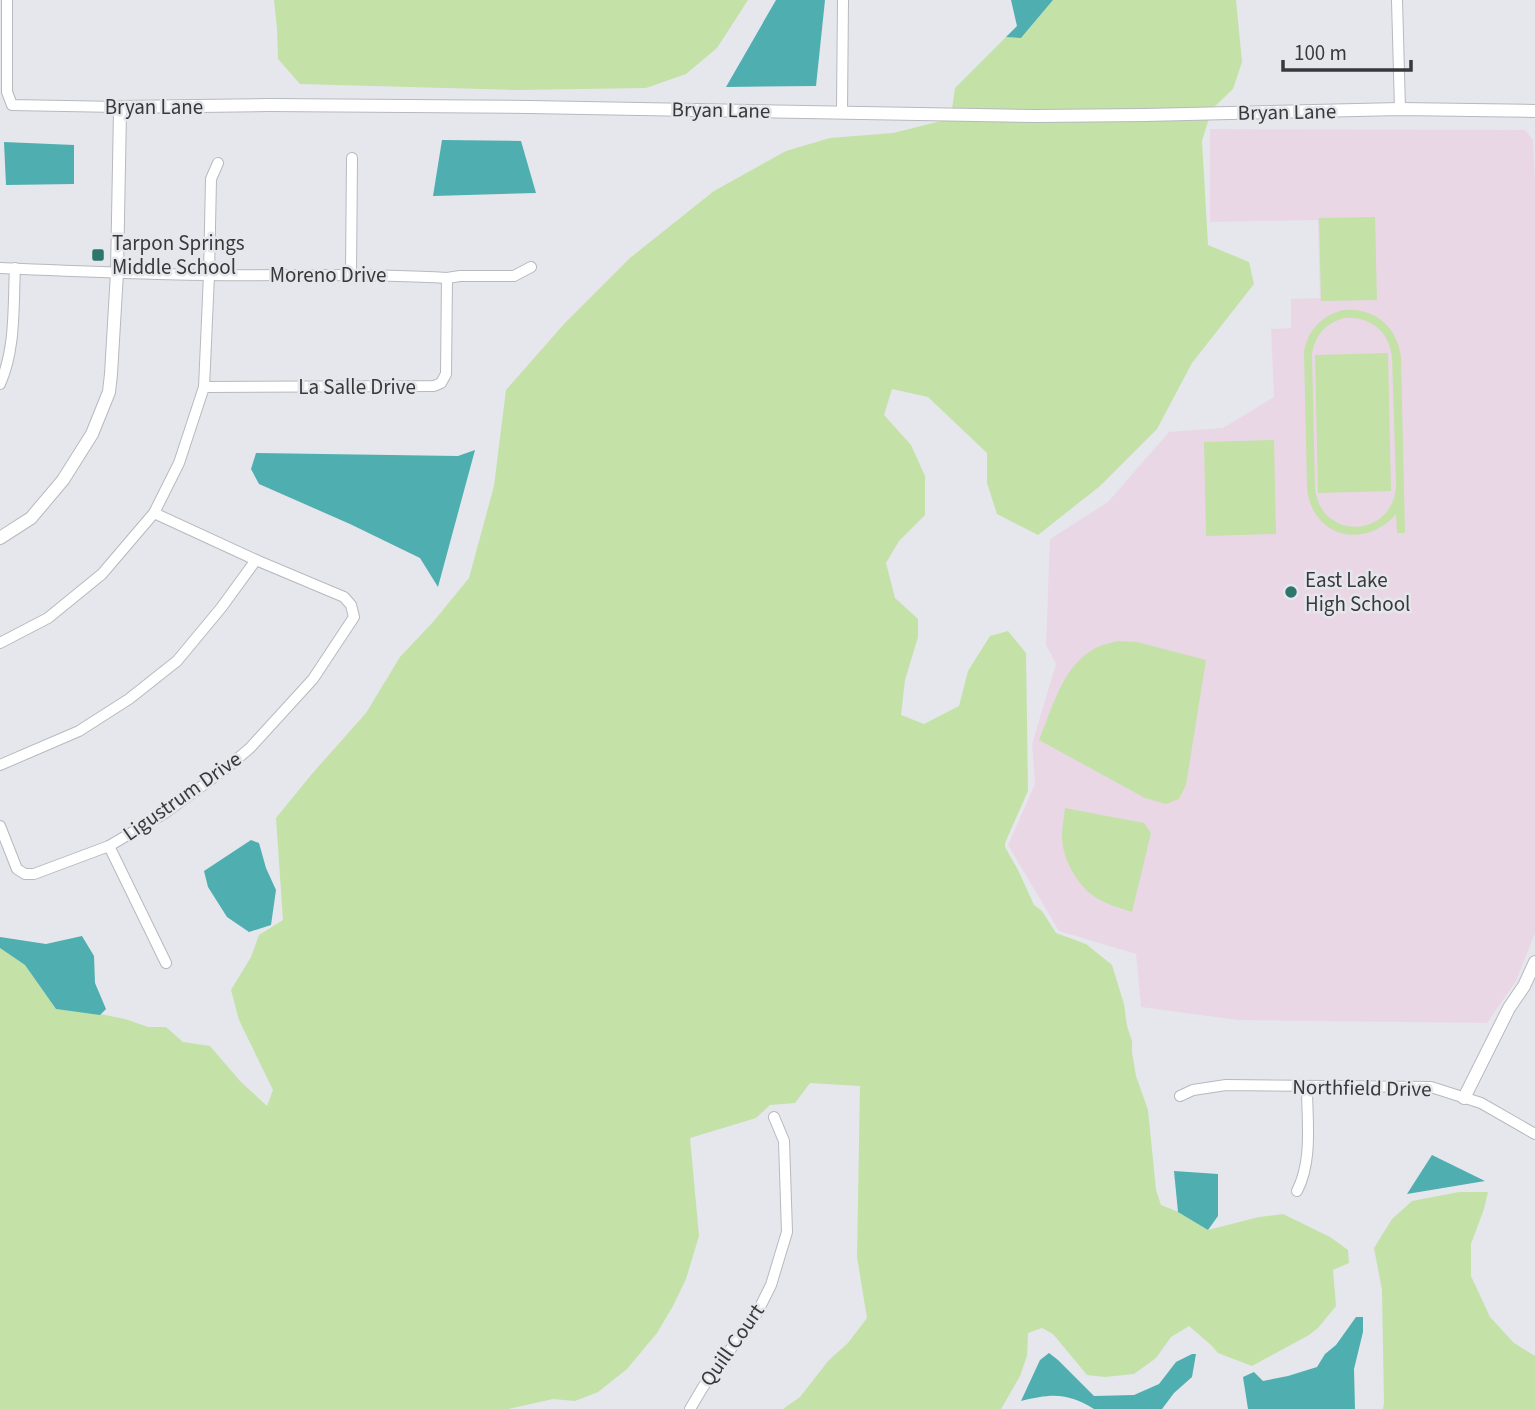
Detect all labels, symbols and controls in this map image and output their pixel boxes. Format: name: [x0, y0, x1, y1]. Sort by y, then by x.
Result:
scale bar: [1283, 28, 1411, 72]
text: 100 m: [1294, 38, 1347, 68]
street label: Bryan Lane: [105, 92, 203, 122]
street label: Bryan Lane: [671, 94, 771, 126]
street label: Bryan Lane: [1237, 96, 1337, 128]
place label: Tarpon Springs Middle School: [112, 228, 245, 282]
marker: Tarpon Springs Middle School: [90, 247, 106, 263]
street label: Moreno Drive: [270, 260, 386, 290]
street label: La Salle Drive: [298, 372, 416, 402]
place label: East Lake High School: [1305, 565, 1410, 619]
marker: East Lake High School: [1283, 584, 1299, 600]
street label: Ligustrum Drive: [117, 744, 247, 848]
street label: Northfield Drive: [1292, 1072, 1432, 1104]
street label: Quill Court: [693, 1298, 771, 1392]

